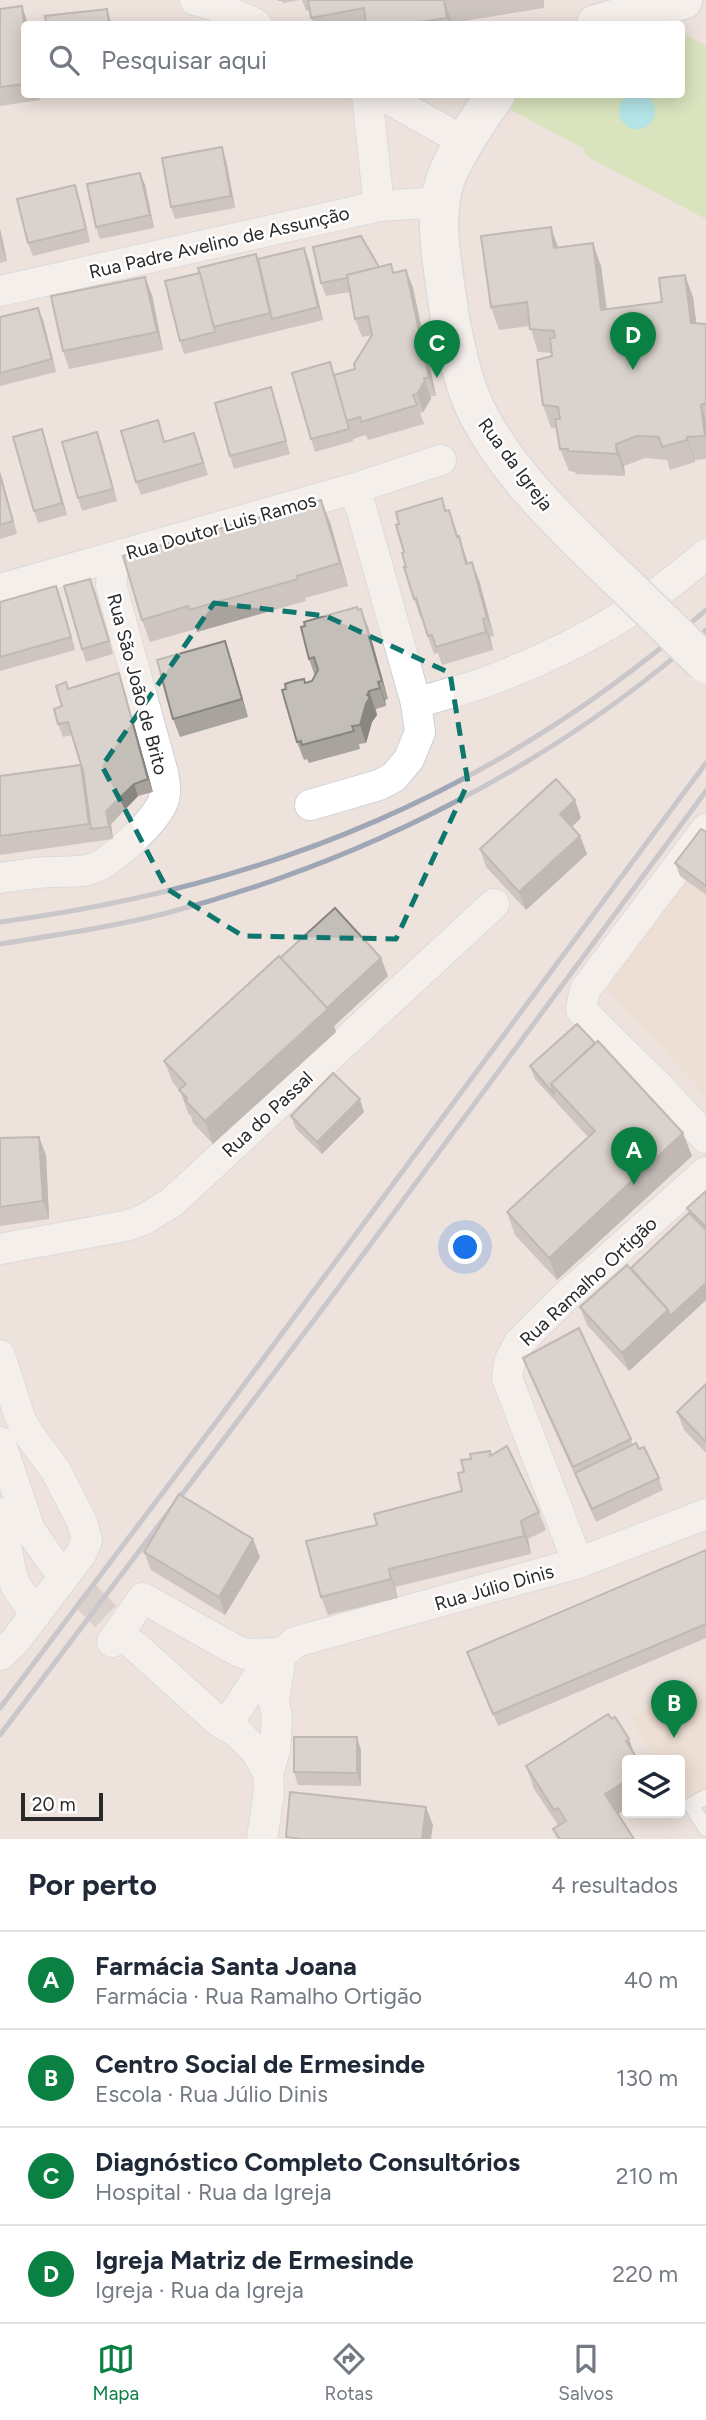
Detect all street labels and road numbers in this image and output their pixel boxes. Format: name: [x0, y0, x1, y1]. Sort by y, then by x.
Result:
street label: Rua Padre Avelino de Assunção: [87, 201, 352, 284]
street label: Rua da Igreja: [473, 413, 558, 515]
street label: Rua Doutor Luis Ramos: [123, 488, 319, 565]
street label: Rua São João de Brito: [102, 591, 173, 777]
street label: Rua do Passal: [217, 1066, 318, 1162]
street label: Rua Ramalho Ortigão: [515, 1212, 662, 1351]
street label: Rua Júlio Dinis: [432, 1559, 557, 1615]

